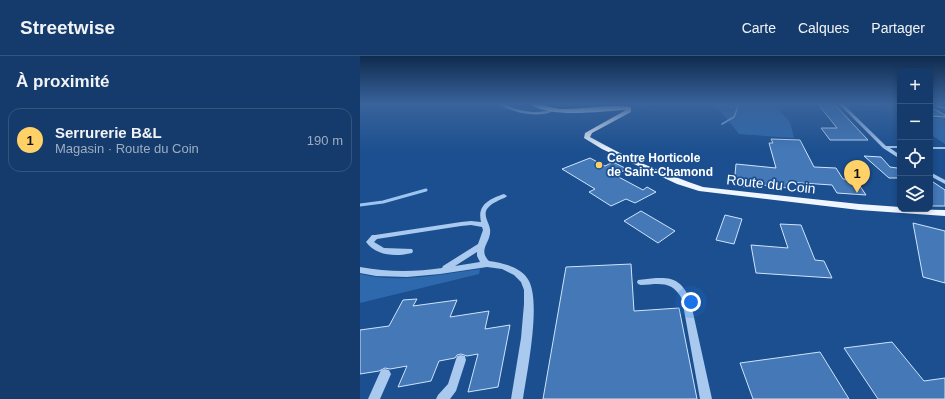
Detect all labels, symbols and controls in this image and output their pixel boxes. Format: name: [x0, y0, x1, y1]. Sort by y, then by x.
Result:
text: Streetwise: [20, 17, 115, 38]
text: Carte: [742, 20, 776, 36]
text: Calques: [798, 20, 849, 36]
text: Partager: [871, 20, 925, 36]
map controls: [897, 68, 933, 212]
button: +: [897, 68, 933, 104]
text: À proximité: [16, 72, 110, 91]
button: −: [897, 104, 933, 140]
text: Serrurerie B&L: [55, 124, 162, 141]
text: 1: [26, 133, 34, 148]
text: 190 m: [307, 133, 343, 148]
button: locate: [897, 140, 933, 176]
text: Magasin · Route du Coin: [55, 141, 199, 156]
place label: Centre Horticole de Saint-Chamond: [607, 151, 713, 179]
marker: Centre Horticole de Saint-Chamond: [594, 160, 604, 170]
pin: 1: [844, 160, 870, 193]
street label: Route du Coin: [726, 171, 816, 197]
button: layers: [897, 176, 933, 212]
your location: [681, 292, 701, 312]

